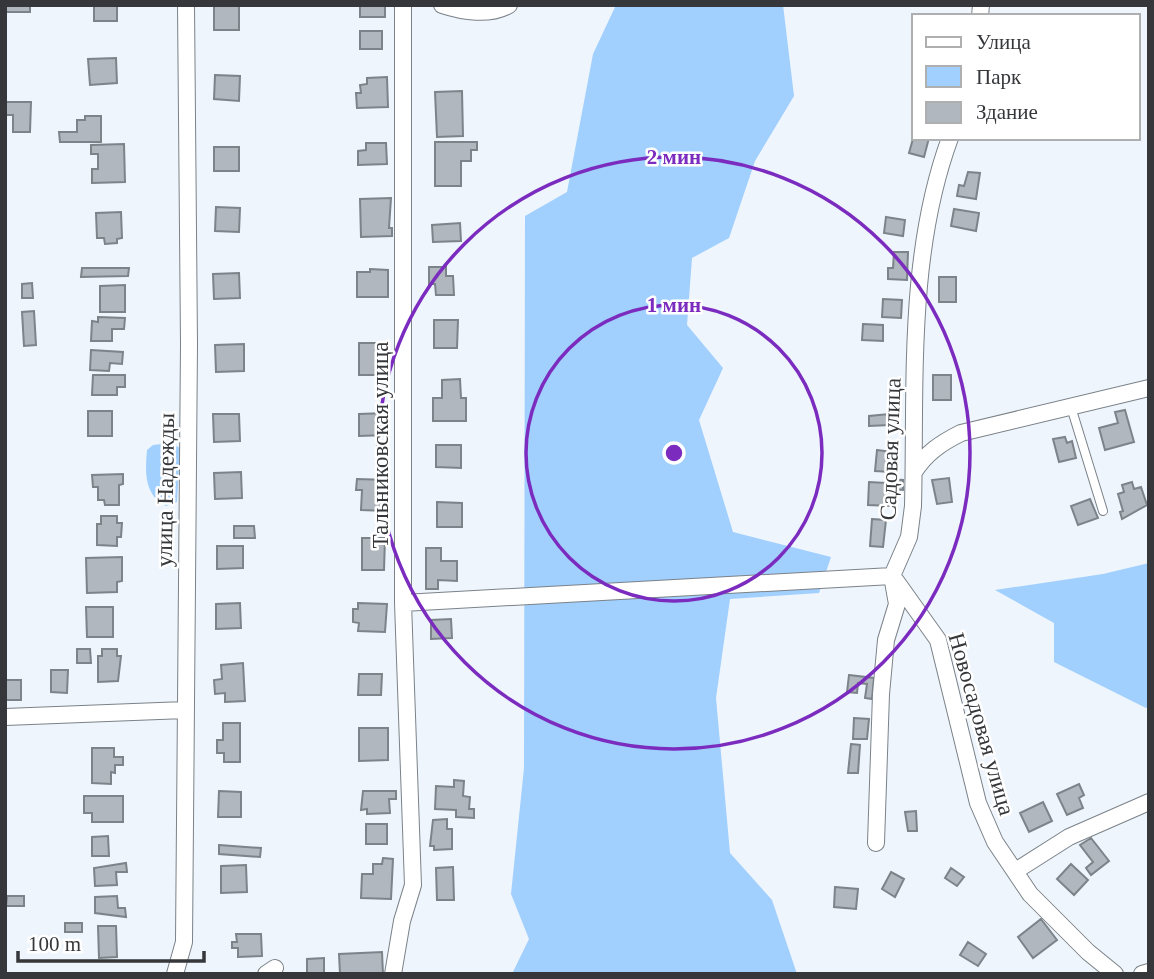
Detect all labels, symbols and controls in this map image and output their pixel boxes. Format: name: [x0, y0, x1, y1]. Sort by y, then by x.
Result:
legend: [912, 14, 1140, 140]
text: Улица: [976, 30, 1031, 54]
text: Парк: [976, 65, 1022, 89]
text: Здание: [976, 100, 1038, 124]
text: 2 мин: [647, 145, 701, 169]
text: 1 мин: [647, 293, 701, 317]
street label: Тальниковская улица: [368, 341, 393, 549]
street label: Садовая улица: [876, 377, 905, 521]
street label: улица Надежды: [152, 413, 179, 567]
centre of rings: [662, 441, 686, 465]
street label: Новосадовая улица: [944, 630, 1020, 818]
scale bar: [18, 920, 203, 964]
text: 100 m: [28, 932, 81, 956]

